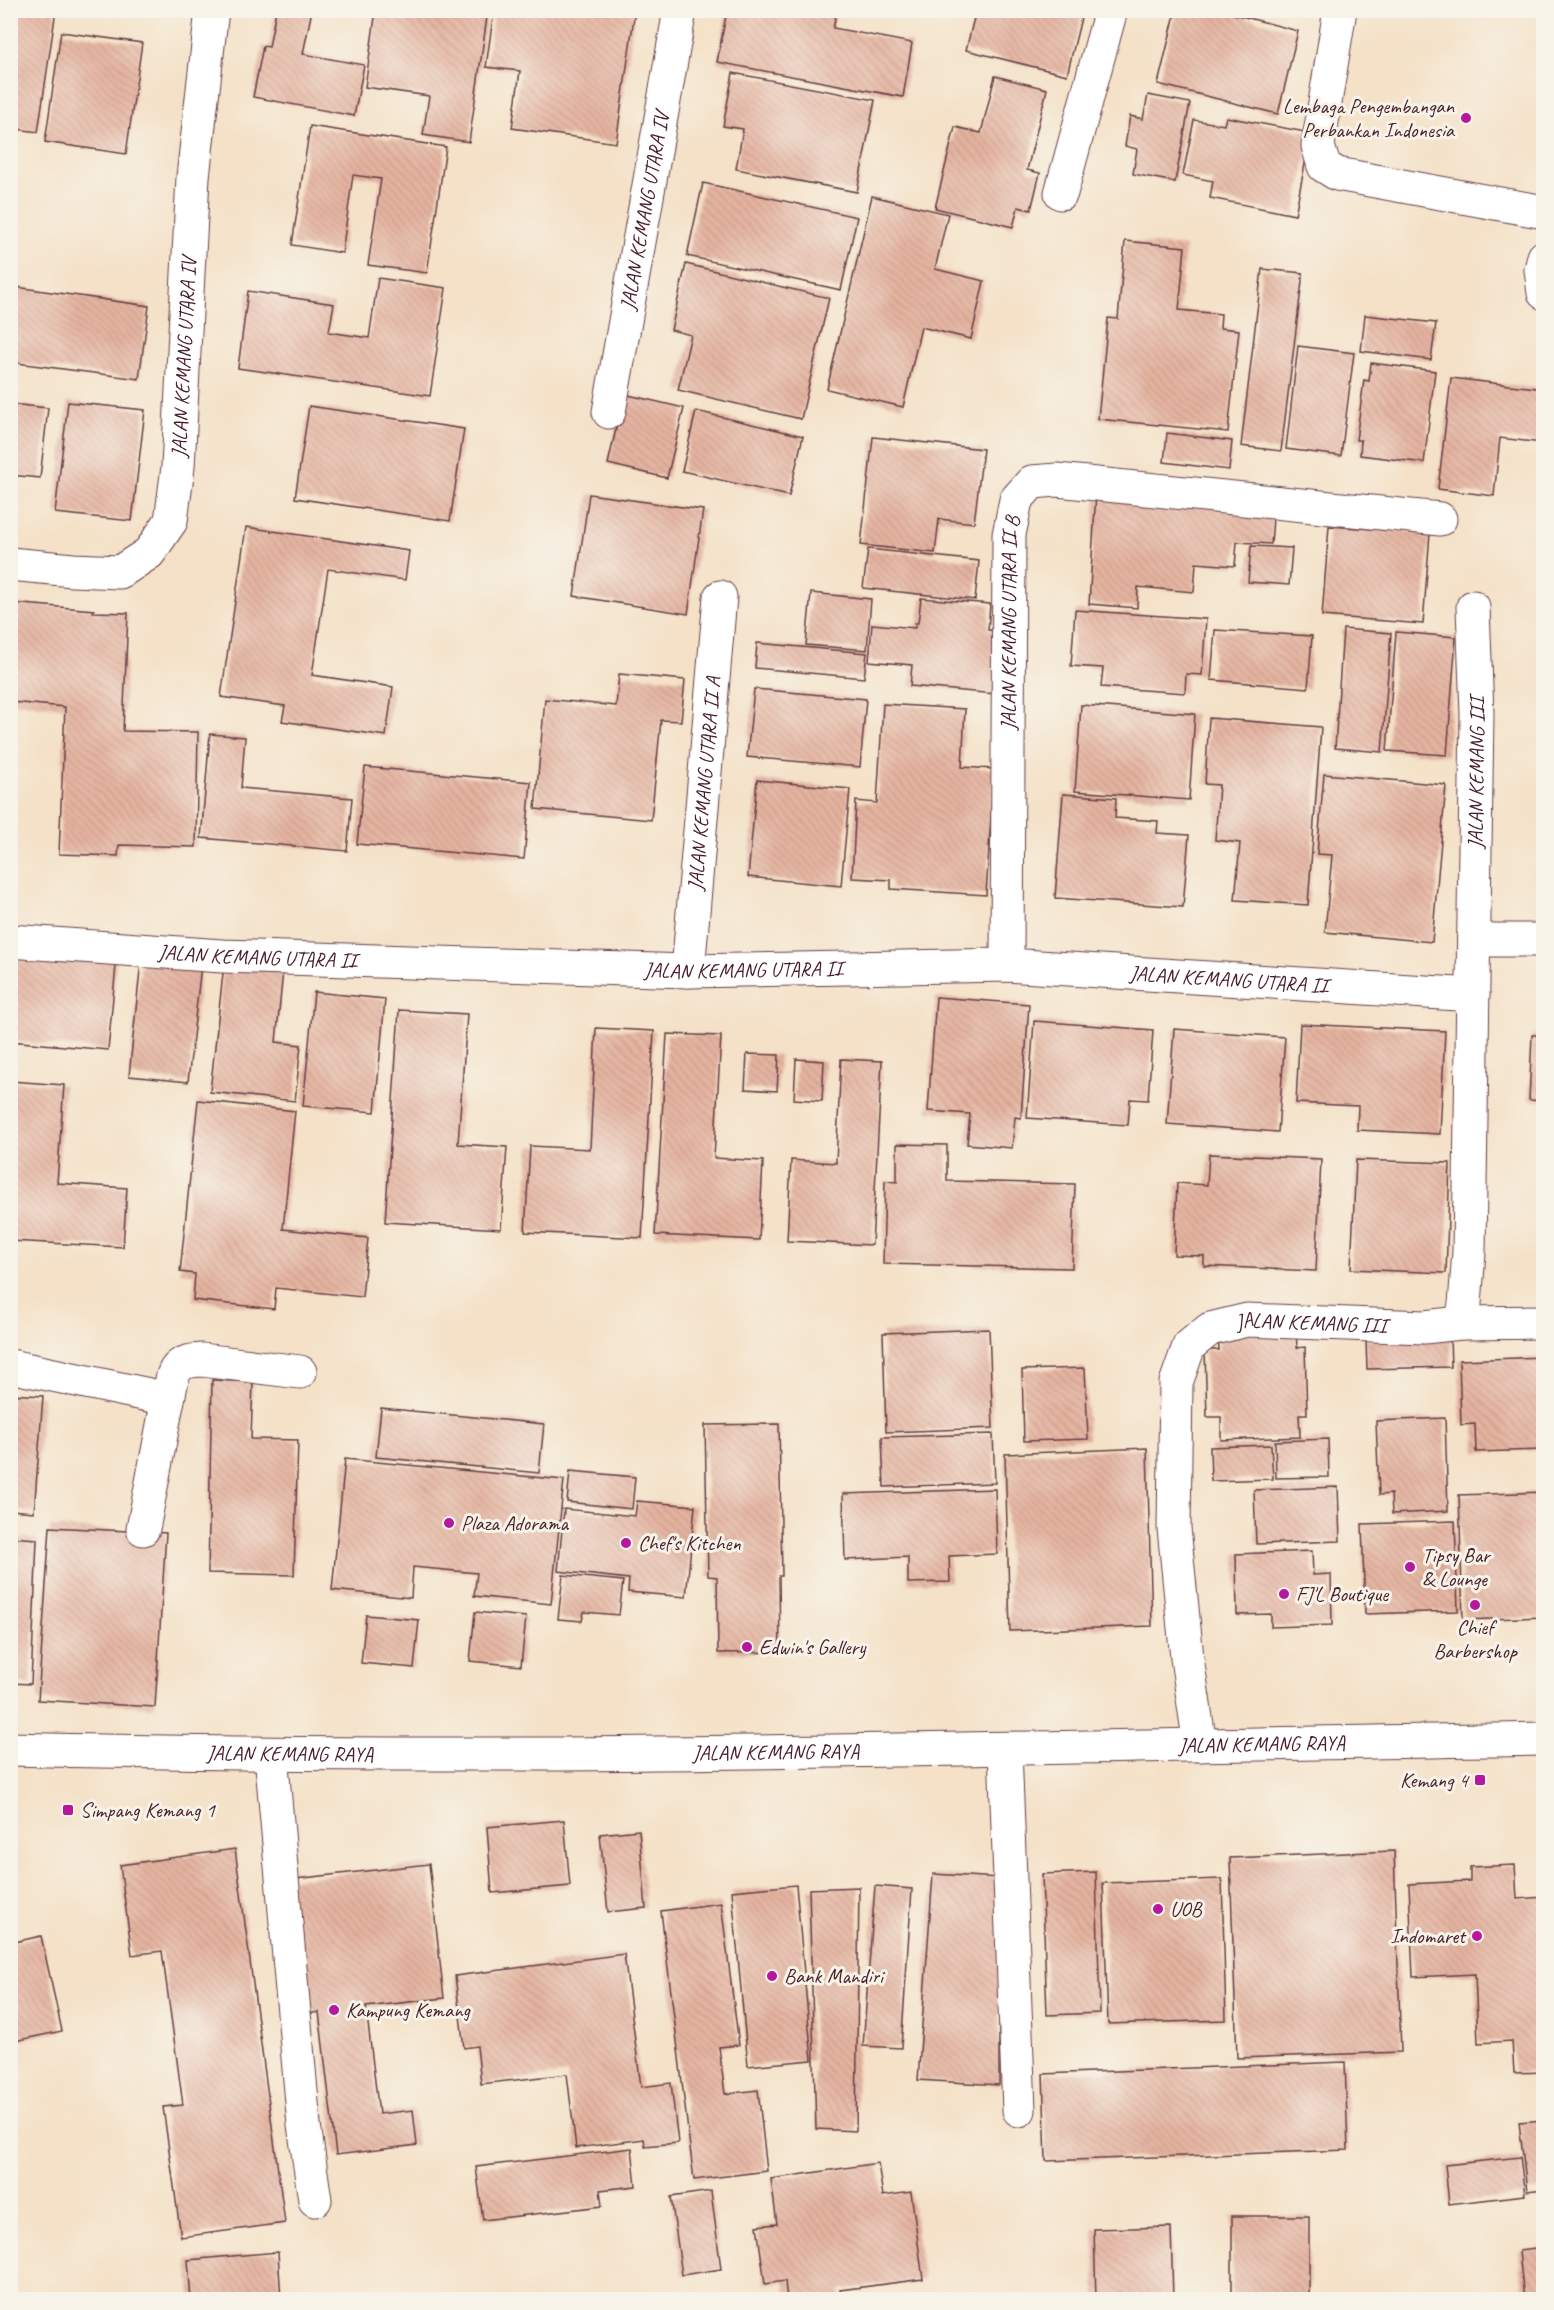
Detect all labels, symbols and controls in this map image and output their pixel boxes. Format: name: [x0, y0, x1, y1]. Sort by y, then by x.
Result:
place label: Lembaga Pengembangan Perbankan Indonesia: [1283, 93, 1456, 143]
street label: JALAN KEMANG UTARA IV: [614, 106, 675, 313]
marker: Lembaga Pengembangan Perbankan Indonesia: [1459, 111, 1473, 125]
street label: JALAN KEMANG UTARA IV: [165, 253, 202, 459]
street label: JALAN KEMANG UTARA II B: [995, 511, 1026, 731]
street label: JALAN KEMANG UTARA II A: [682, 674, 726, 893]
street label: JALAN KEMANG III: [1462, 692, 1490, 850]
street label: JALAN KEMANG UTARA II: [156, 938, 362, 973]
street label: JALAN KEMANG UTARA II: [643, 955, 847, 984]
street label: JALAN KEMANG UTARA II: [1128, 960, 1333, 999]
street label: JALAN KEMANG III: [1232, 1306, 1392, 1339]
place label: Plaza Adorama: [461, 1510, 569, 1536]
marker: Plaza Adorama: [442, 1516, 456, 1530]
place label: Chef's Kitchen: [638, 1530, 741, 1556]
marker: Chef's Kitchen: [619, 1536, 633, 1550]
place label: Tipsy Bar & Lounge: [1422, 1542, 1492, 1592]
marker: Tipsy Bar & Lounge: [1403, 1560, 1417, 1574]
place label: FJ'L Boutique: [1296, 1581, 1389, 1607]
marker: FJ'L Boutique: [1277, 1587, 1291, 1601]
marker: Chief Barbershop: [1468, 1598, 1482, 1612]
place label: Chief Barbershop: [1433, 1614, 1519, 1664]
place label: Edwin's Gallery: [759, 1634, 867, 1660]
marker: Edwin's Gallery: [740, 1640, 754, 1654]
street label: JALAN KEMANG RAYA: [1177, 1729, 1346, 1758]
street label: JALAN KEMANG RAYA: [691, 1738, 860, 1766]
street label: JALAN KEMANG RAYA: [205, 1740, 374, 1767]
place label: Kemang 4: [1400, 1767, 1471, 1793]
marker: Kemang 4: [1473, 1773, 1487, 1787]
place label: Simpang Kemang 1: [80, 1797, 217, 1823]
marker: Simpang Kemang 1: [61, 1803, 75, 1817]
place label: UOB: [1170, 1896, 1204, 1922]
marker: UOB: [1151, 1902, 1165, 1916]
place label: Indomaret: [1390, 1923, 1467, 1949]
marker: Indomaret: [1470, 1929, 1484, 1943]
place label: Bank Mandiri: [784, 1963, 886, 1989]
marker: Bank Mandiri: [765, 1969, 779, 1983]
place label: Kampung Kemang: [346, 1997, 472, 2023]
marker: Kampung Kemang: [327, 2003, 341, 2017]

